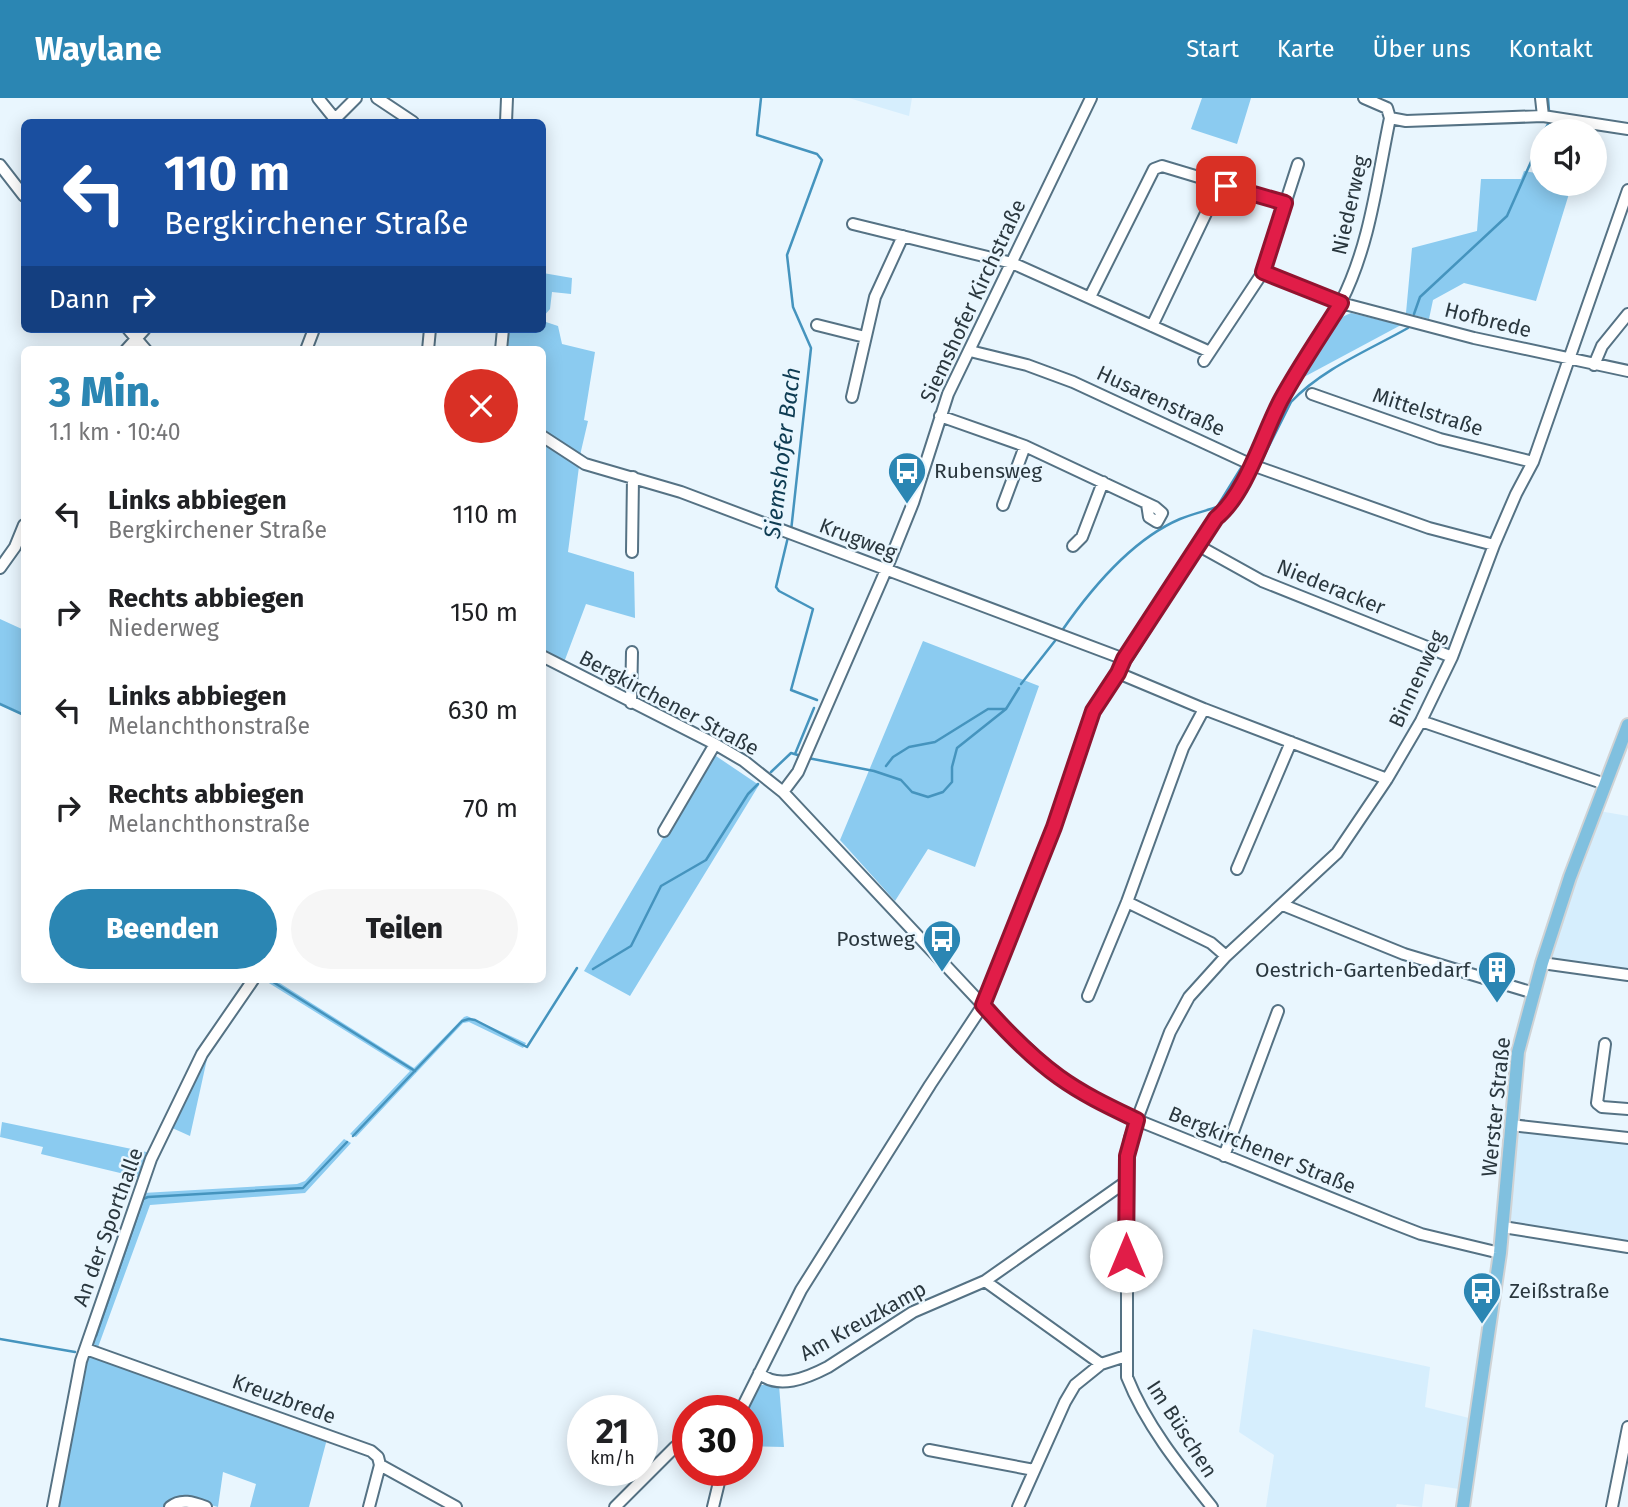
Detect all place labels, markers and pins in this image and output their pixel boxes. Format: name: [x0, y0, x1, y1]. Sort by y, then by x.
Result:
pin: [1196, 156, 1256, 216]
bus stop icon: Rubensweg: [886, 450, 928, 505]
place label: Rubensweg: [934, 458, 1042, 484]
bus stop icon: Postweg: [921, 918, 963, 973]
place label: Postweg: [836, 926, 915, 952]
building icon: Oestrich-Gartenbedarf: [1476, 949, 1518, 1004]
place label: Oestrich-Gartenbedarf: [1255, 957, 1472, 983]
bus stop icon: Zeißstraße: [1461, 1270, 1503, 1325]
place label: Zeißstraße: [1509, 1278, 1609, 1304]

